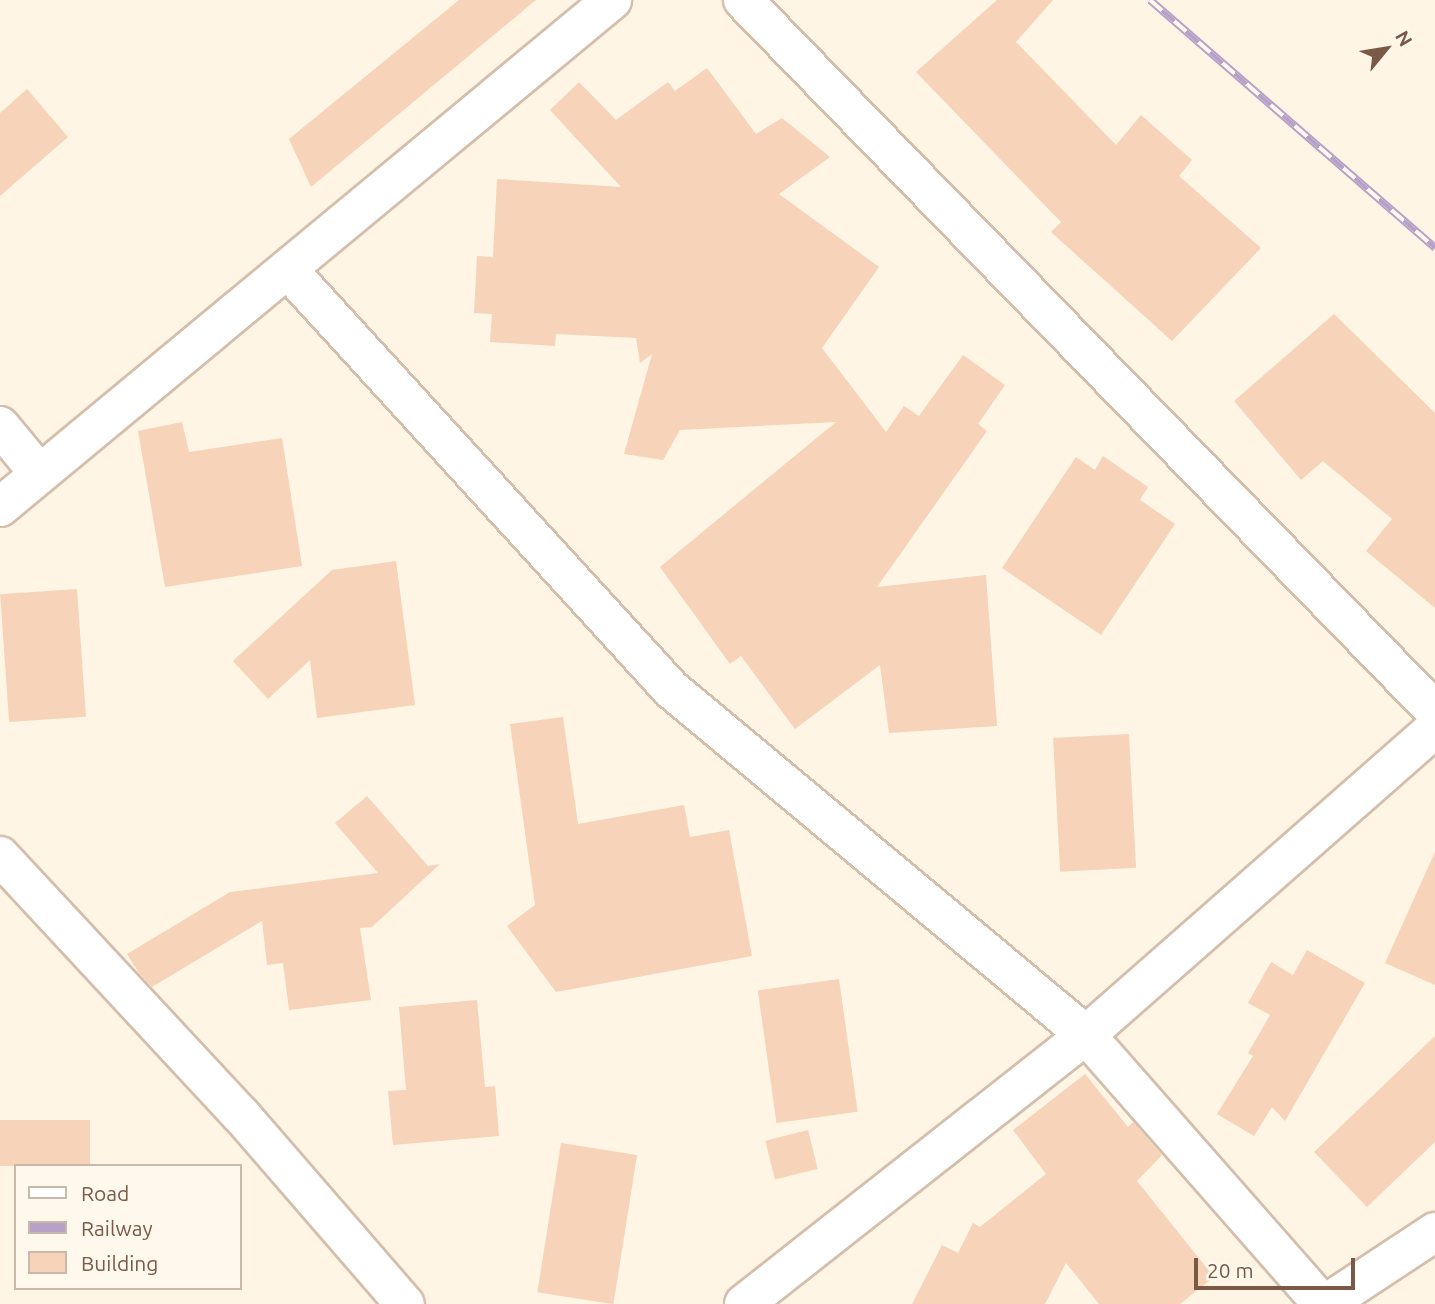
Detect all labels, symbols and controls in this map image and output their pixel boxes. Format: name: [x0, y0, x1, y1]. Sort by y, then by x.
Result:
north arrow: [1351, 14, 1421, 84]
text: N: [1391, 27, 1417, 50]
legend: [14, 1164, 242, 1290]
text: Road: [81, 1181, 129, 1205]
text: Railway: [81, 1216, 153, 1240]
scale bar: [1197, 1244, 1358, 1288]
text: Building: [81, 1251, 158, 1275]
text: 20 m: [1207, 1258, 1254, 1282]

